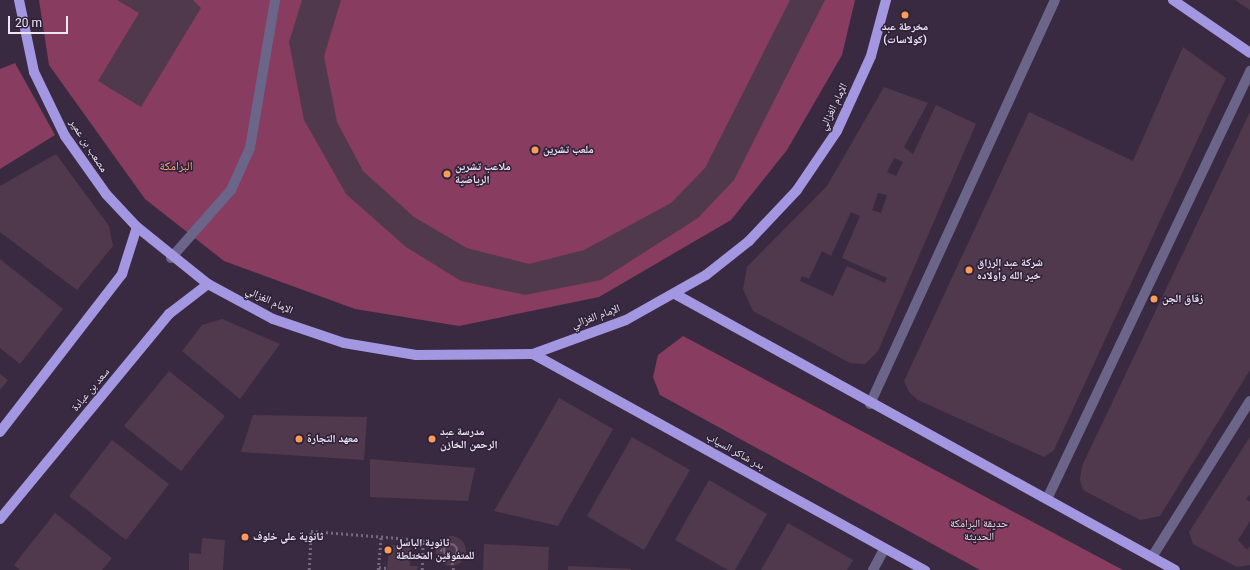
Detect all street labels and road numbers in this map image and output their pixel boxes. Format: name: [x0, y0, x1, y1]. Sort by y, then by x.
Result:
street label: الإمام الغزالي: [817, 81, 851, 133]
street label: مصعب بن عمير: [66, 117, 110, 175]
street label: الإمام الغزالي: [243, 284, 295, 318]
street label: الإمام الغزالي: [570, 302, 622, 332]
street label: سعد بن عبادة: [69, 366, 113, 414]
street label: بدر شاكر السياب: [704, 431, 766, 473]

